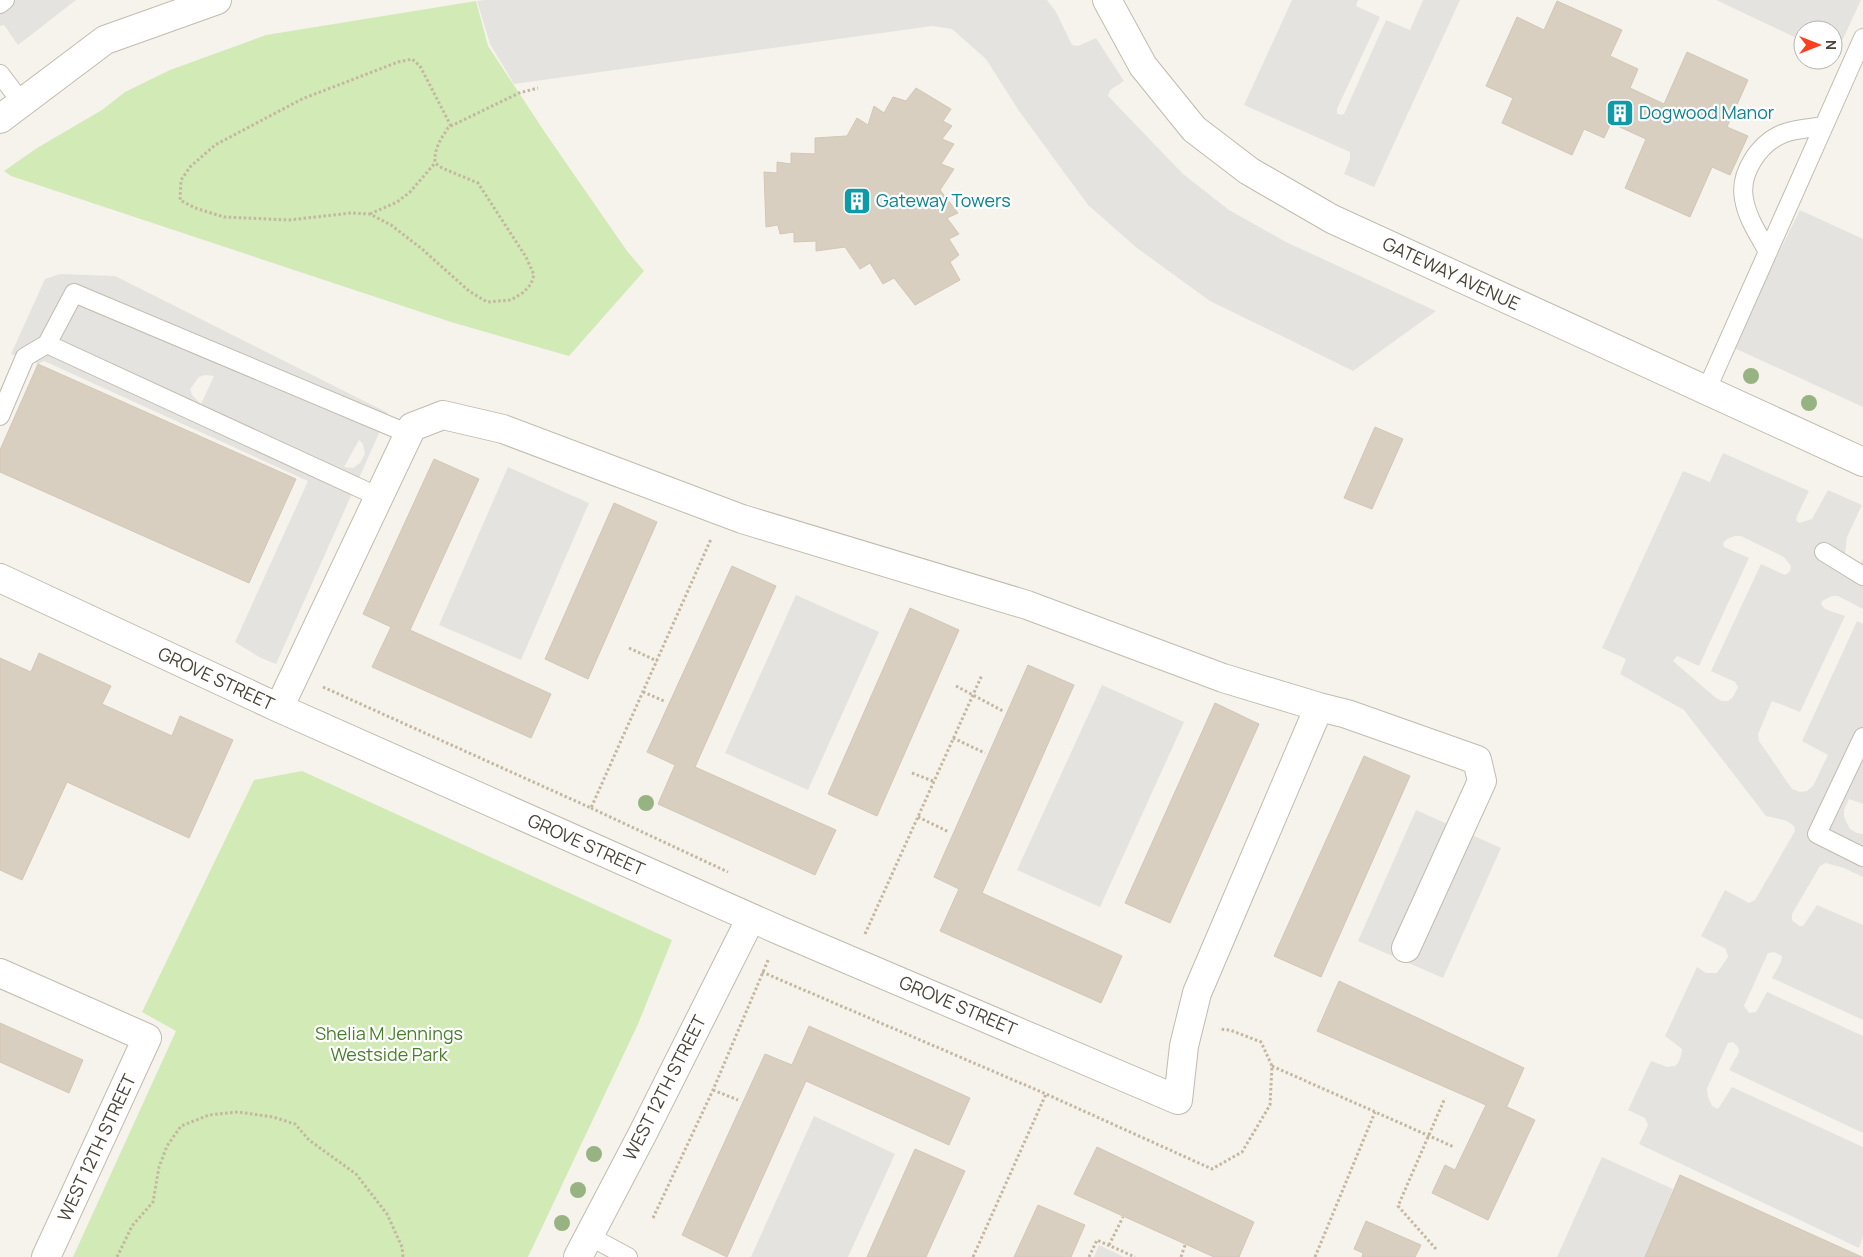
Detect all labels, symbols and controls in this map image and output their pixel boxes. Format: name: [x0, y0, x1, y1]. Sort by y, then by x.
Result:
north arrow: [1793, 20, 1843, 70]
text: N: [1822, 40, 1841, 50]
building icon: Dogwood Manor: [1605, 98, 1635, 128]
place label: Dogwood Manor: [1639, 100, 1775, 124]
building icon: Gateway Towers: [842, 186, 872, 216]
place label: Gateway Towers: [876, 188, 1011, 212]
street label: GATEWAY AVENUE: [1379, 231, 1524, 315]
street label: GROVE STREET: [154, 641, 279, 716]
street label: GROVE STREET: [524, 808, 649, 881]
street label: GROVE STREET: [896, 969, 1021, 1041]
street label: WEST 12TH STREET: [617, 1011, 711, 1164]
park label: Shelia M Jennings Westside Park: [315, 1021, 463, 1066]
street label: WEST 12TH STREET: [51, 1070, 141, 1225]

